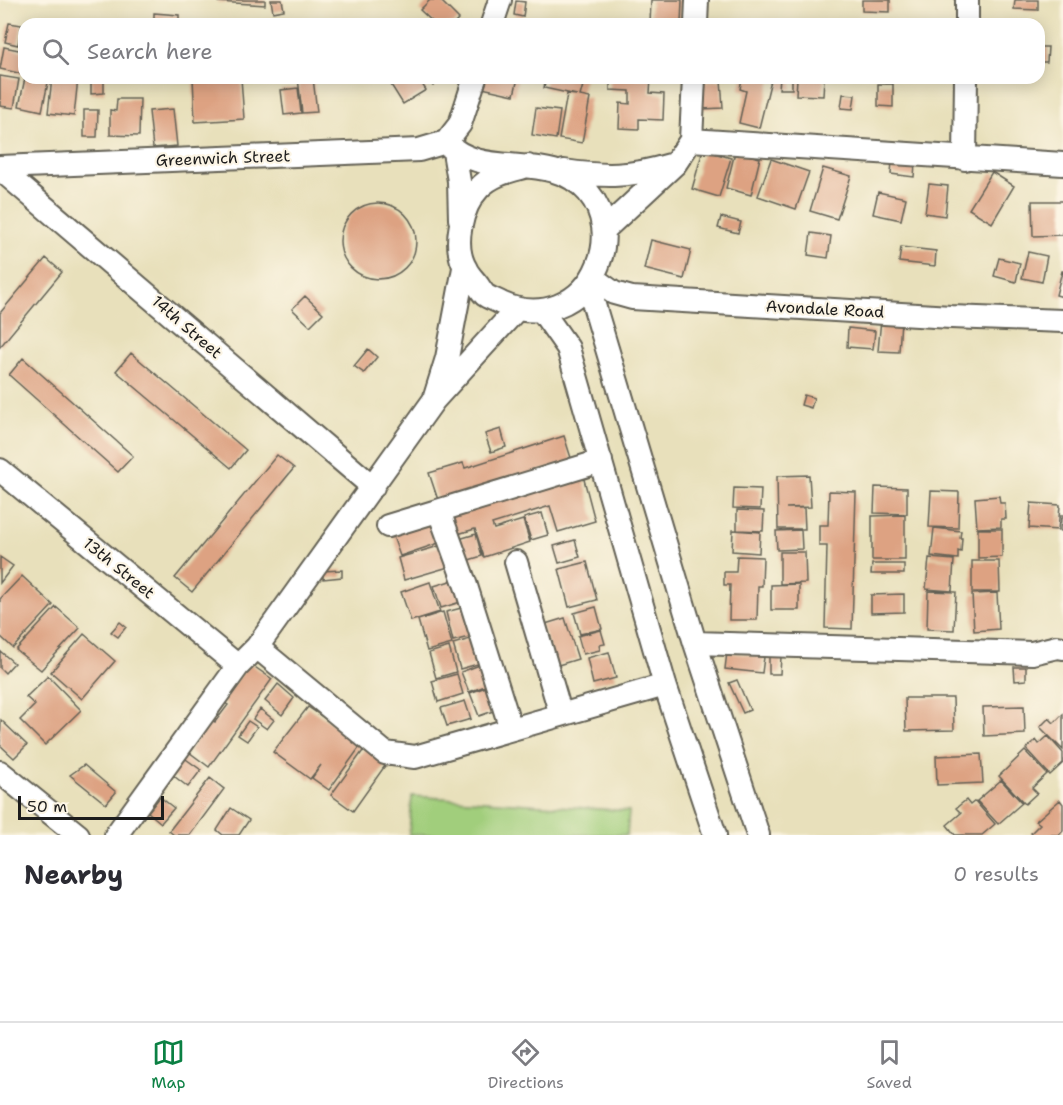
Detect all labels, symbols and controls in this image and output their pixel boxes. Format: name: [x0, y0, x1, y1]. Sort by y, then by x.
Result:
search box: [18, 18, 1045, 84]
icon: search: [39, 35, 72, 68]
text: Search here: [87, 37, 213, 66]
street label: Greenwich Street: [155, 145, 291, 171]
street label: 14th Street: [148, 291, 226, 363]
street label: Avondale Road: [765, 295, 885, 323]
street label: 13th Street: [79, 533, 159, 603]
scale bar: [18, 793, 164, 820]
text: 50 m: [27, 796, 67, 817]
text: Nearby: [24, 857, 123, 892]
text: 0 results: [953, 861, 1039, 887]
tab: Map: [151, 1036, 185, 1093]
tab: Directions: [488, 1036, 564, 1093]
tab: Saved: [866, 1036, 912, 1093]

